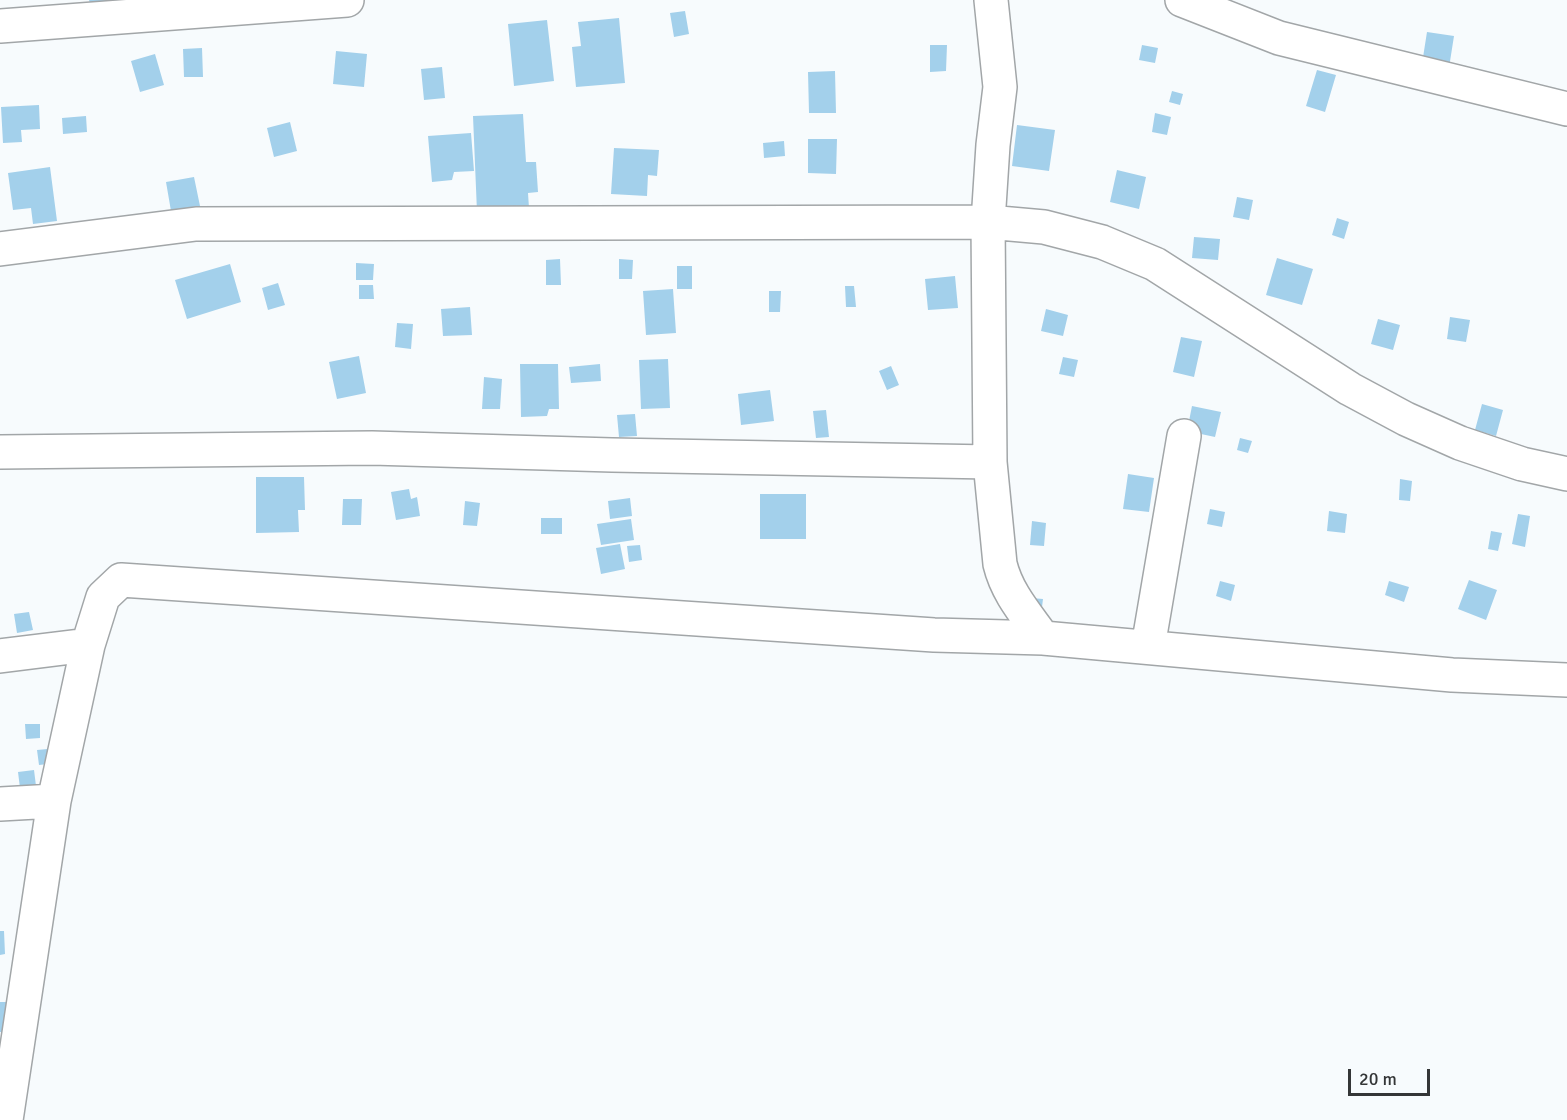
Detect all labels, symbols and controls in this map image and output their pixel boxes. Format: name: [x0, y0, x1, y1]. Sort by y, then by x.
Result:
scale bar: [1351, 1057, 1434, 1095]
text: 20 m: [1359, 1068, 1397, 1090]

